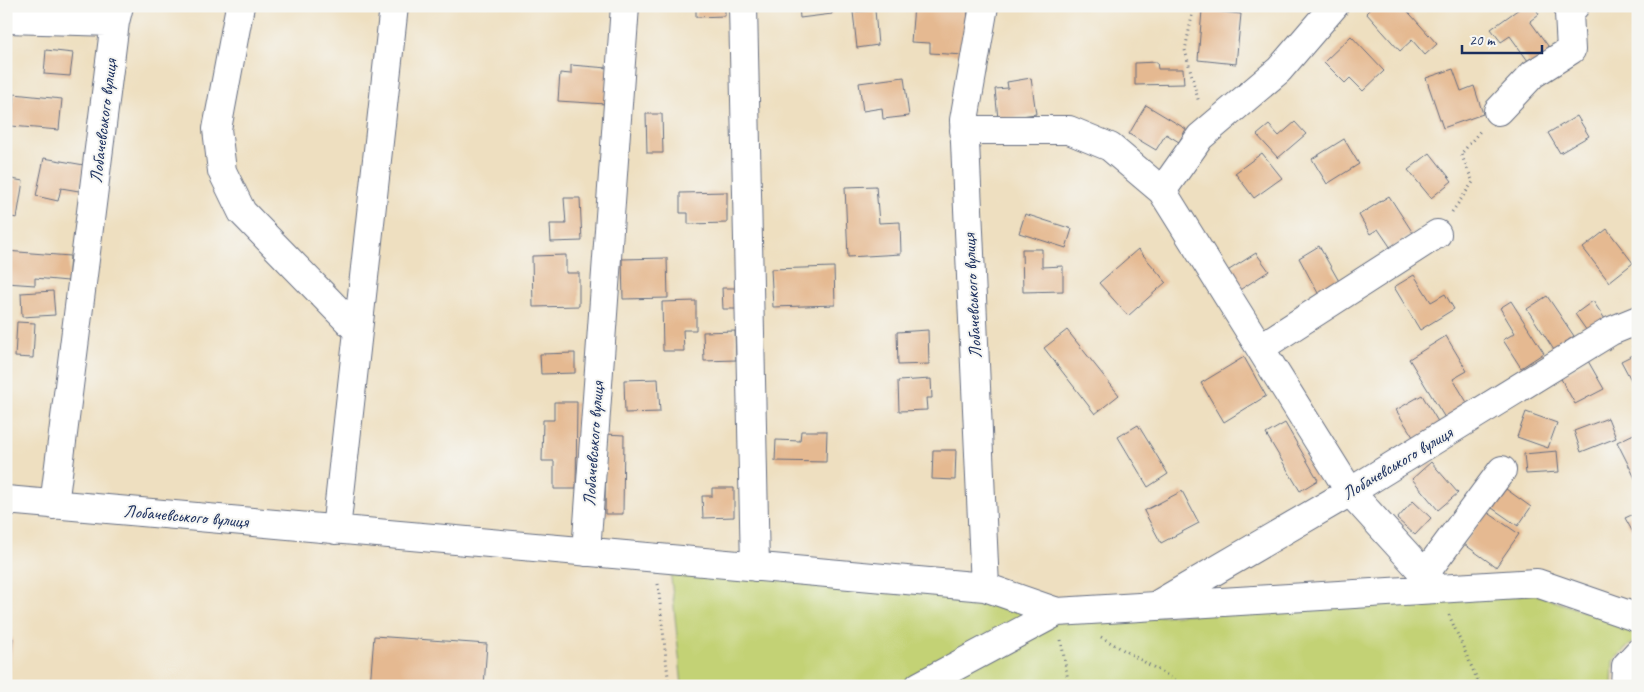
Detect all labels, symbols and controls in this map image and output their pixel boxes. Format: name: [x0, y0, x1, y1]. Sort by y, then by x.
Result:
scale bar: [1462, 22, 1542, 54]
text: 20 m: [1469, 31, 1496, 50]
street label: Лобачевського вулиця: [84, 56, 122, 184]
street label: Лобачевського вулиця: [958, 232, 986, 359]
street label: Лобачевського вулиця: [578, 380, 608, 507]
street label: Лобачевського вулиця: [1338, 421, 1457, 505]
street label: Лобачевського вулиця: [123, 500, 250, 533]

